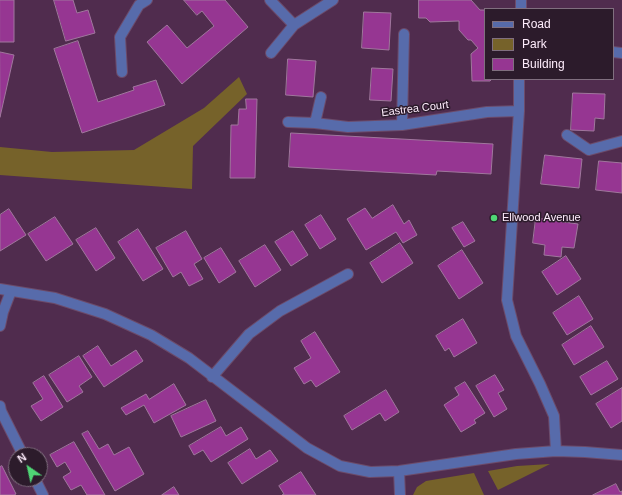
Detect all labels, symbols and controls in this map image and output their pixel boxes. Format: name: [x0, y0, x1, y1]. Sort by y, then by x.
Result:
legend: [484, 8, 614, 80]
text: Road: [522, 17, 551, 31]
text: Park: [522, 37, 547, 51]
text: Building: [522, 57, 565, 71]
street label: Eastrea Court: [381, 98, 449, 120]
place label: Ellwood Avenue: [502, 211, 581, 225]
marker: Ellwood Avenue: [489, 213, 499, 223]
north arrow: [8, 447, 48, 487]
text: N: [15, 451, 28, 465]

